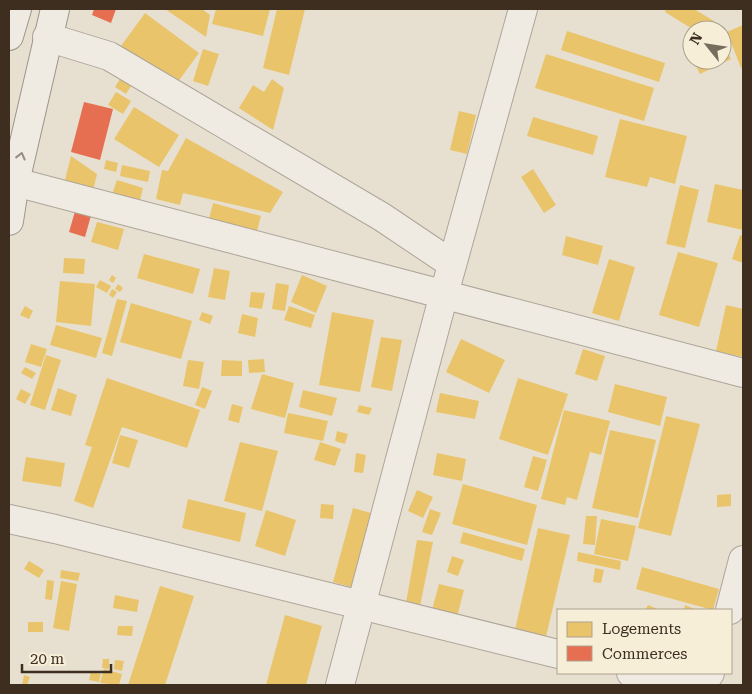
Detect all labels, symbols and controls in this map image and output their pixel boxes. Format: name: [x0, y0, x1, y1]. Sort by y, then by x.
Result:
north arrow: [682, 20, 732, 70]
text: N: [686, 30, 705, 47]
one-way arrow: [15, 151, 26, 160]
legend: [557, 609, 732, 674]
text: Logements: [602, 620, 681, 638]
scale bar: [22, 642, 111, 674]
text: Commerces: [602, 645, 687, 663]
text: 20 m: [30, 650, 65, 668]

